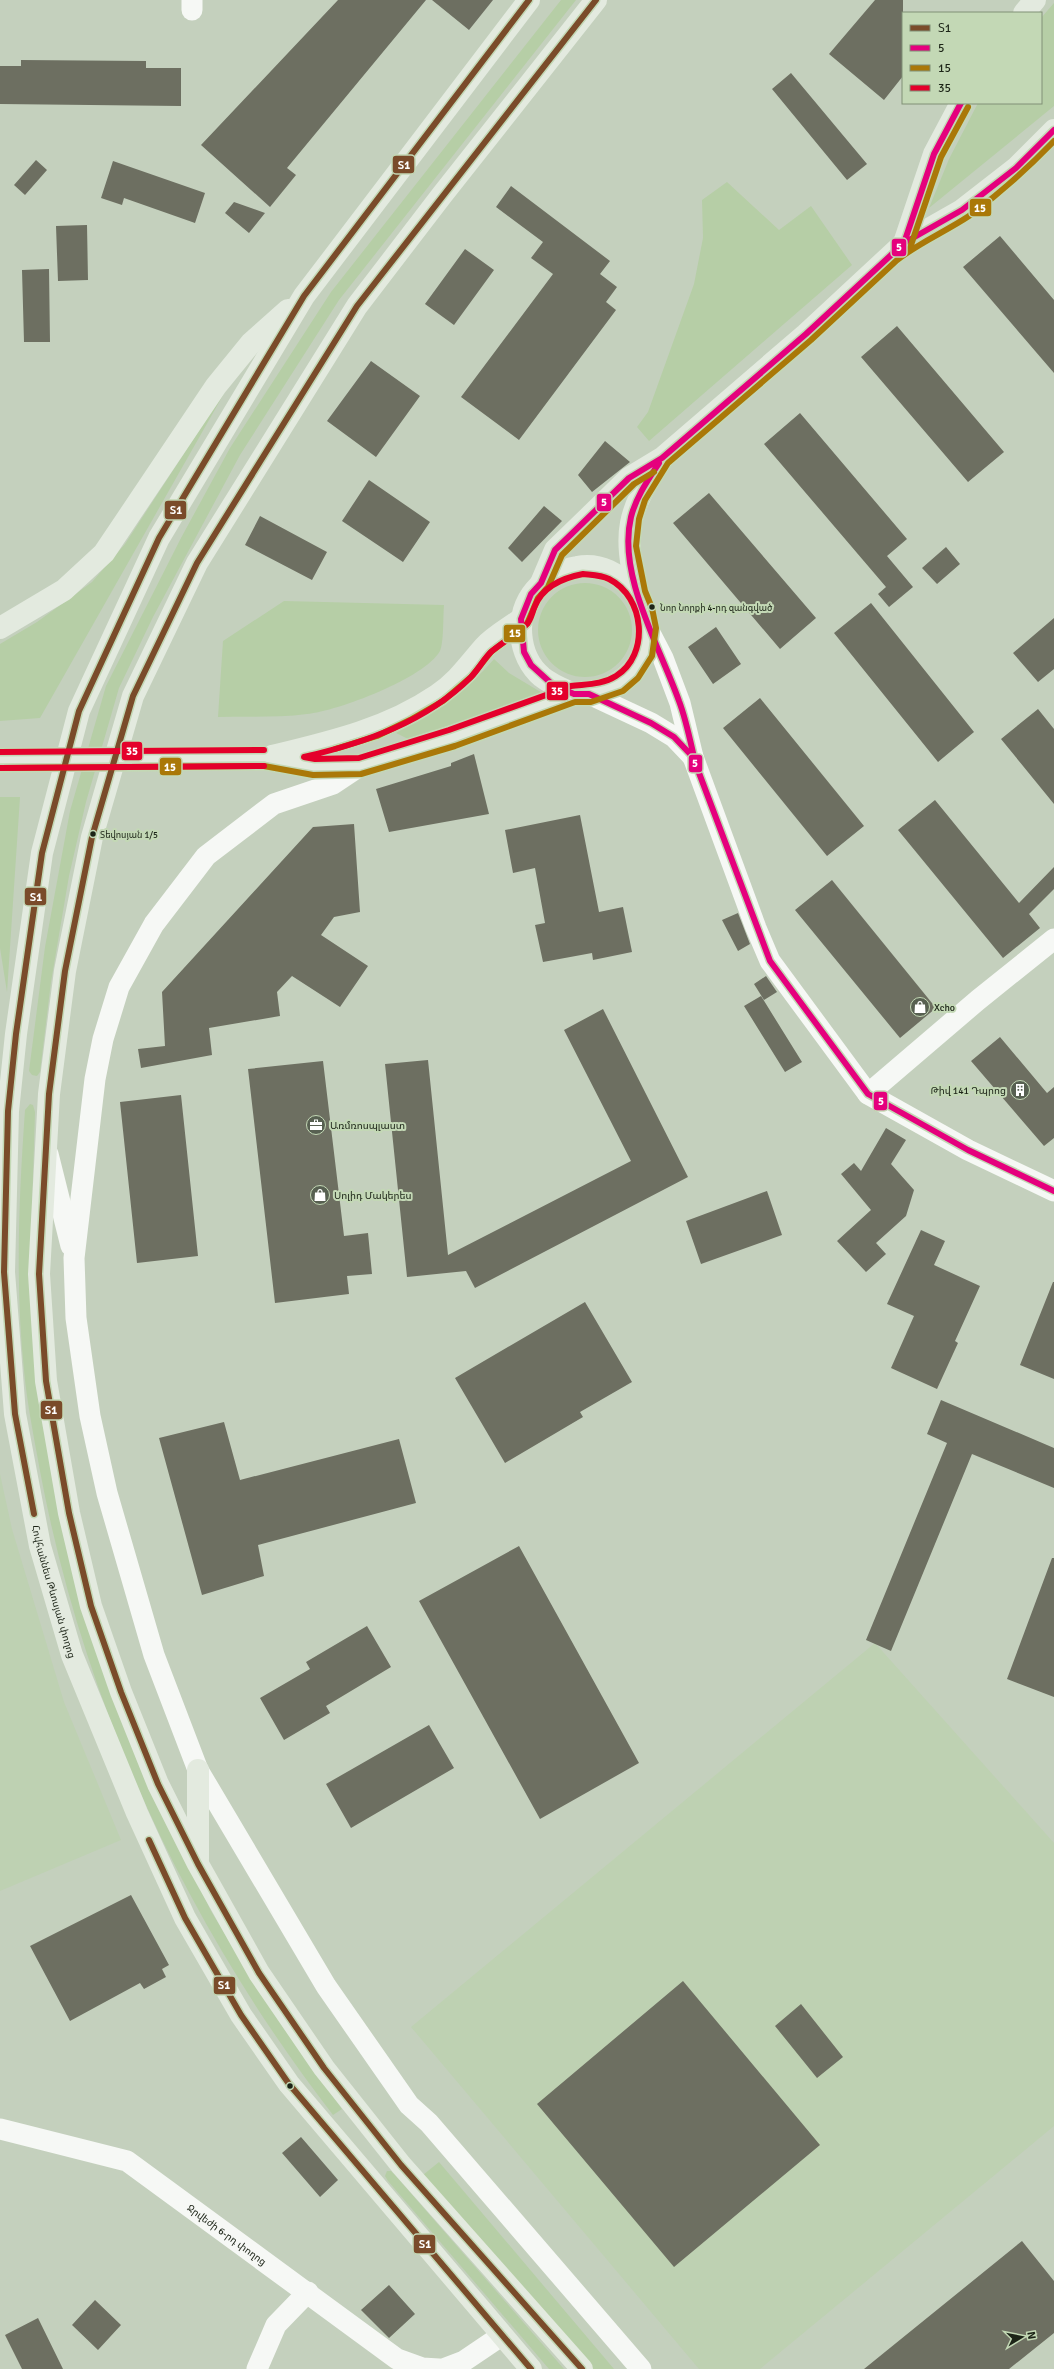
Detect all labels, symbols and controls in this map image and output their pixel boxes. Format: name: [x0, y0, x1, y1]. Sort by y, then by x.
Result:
legend: [902, 12, 1042, 104]
text: Տ1: [938, 21, 951, 36]
text: 5: [938, 41, 944, 56]
text: 15: [938, 61, 951, 76]
text: 35: [938, 81, 951, 96]
line badge: Տ1: [392, 155, 415, 174]
text: Տ1: [398, 159, 410, 172]
line badge: 15: [969, 198, 992, 217]
text: 15: [974, 202, 986, 215]
line badge: 5: [891, 238, 907, 257]
text: 5: [896, 241, 902, 254]
line badge: 5: [596, 493, 612, 512]
text: 5: [601, 496, 607, 509]
line badge: Տ1: [164, 500, 187, 520]
text: Տ1: [170, 504, 182, 517]
marker: Նոր Նորքի 4-րդ զանգված: [647, 602, 657, 612]
place label: Նոր Նորքի 4-րդ զանգված: [660, 603, 773, 614]
line badge: 15: [503, 624, 526, 643]
text: 15: [509, 627, 521, 640]
line badge: 35: [546, 681, 569, 701]
text: 35: [551, 685, 563, 698]
line badge: 35: [121, 741, 143, 761]
text: 35: [126, 745, 138, 758]
line badge: 5: [688, 754, 703, 773]
line badge: 15: [159, 757, 182, 776]
text: 5: [692, 757, 698, 770]
text: 15: [164, 761, 176, 774]
marker: Տեվոսյան 1/5: [88, 829, 98, 839]
place label: Տեվոսյան 1/5: [100, 830, 158, 841]
line badge: Տ1: [24, 887, 47, 906]
text: Տ1: [30, 891, 42, 904]
shop icon: Xcho: [909, 996, 931, 1018]
place label: Xcho: [934, 1002, 955, 1014]
building icon: Թիվ 141 Դպրոց: [1009, 1079, 1031, 1101]
place label: Թիվ 141 Դպրոց: [931, 1085, 1006, 1097]
line badge: 5: [873, 1091, 888, 1111]
text: 5: [878, 1095, 884, 1108]
office icon: Առմռոսպլաստ: [305, 1114, 327, 1136]
place label: Առմռոսպլաստ: [330, 1120, 405, 1132]
shop icon: Սոլիդ Մակերես: [309, 1184, 331, 1206]
place label: Սոլիդ Մակերես: [334, 1190, 412, 1202]
line badge: Տ1: [40, 1400, 63, 1420]
text: Տ1: [45, 1404, 57, 1417]
street label: Հովհաննես Թևոսյան փողոց: [29, 1524, 78, 1660]
line badge: Տ1: [213, 1976, 236, 1995]
text: Տ1: [218, 1979, 230, 1992]
unlabelled marker: [285, 2081, 295, 2091]
street label: Ջրվեժի 6-րդ փողոց: [184, 2202, 268, 2268]
line badge: Տ1: [413, 2234, 436, 2254]
text: Տ1: [419, 2238, 431, 2251]
north arrow: [1002, 2317, 1042, 2357]
text: N: [1024, 2330, 1038, 2340]

